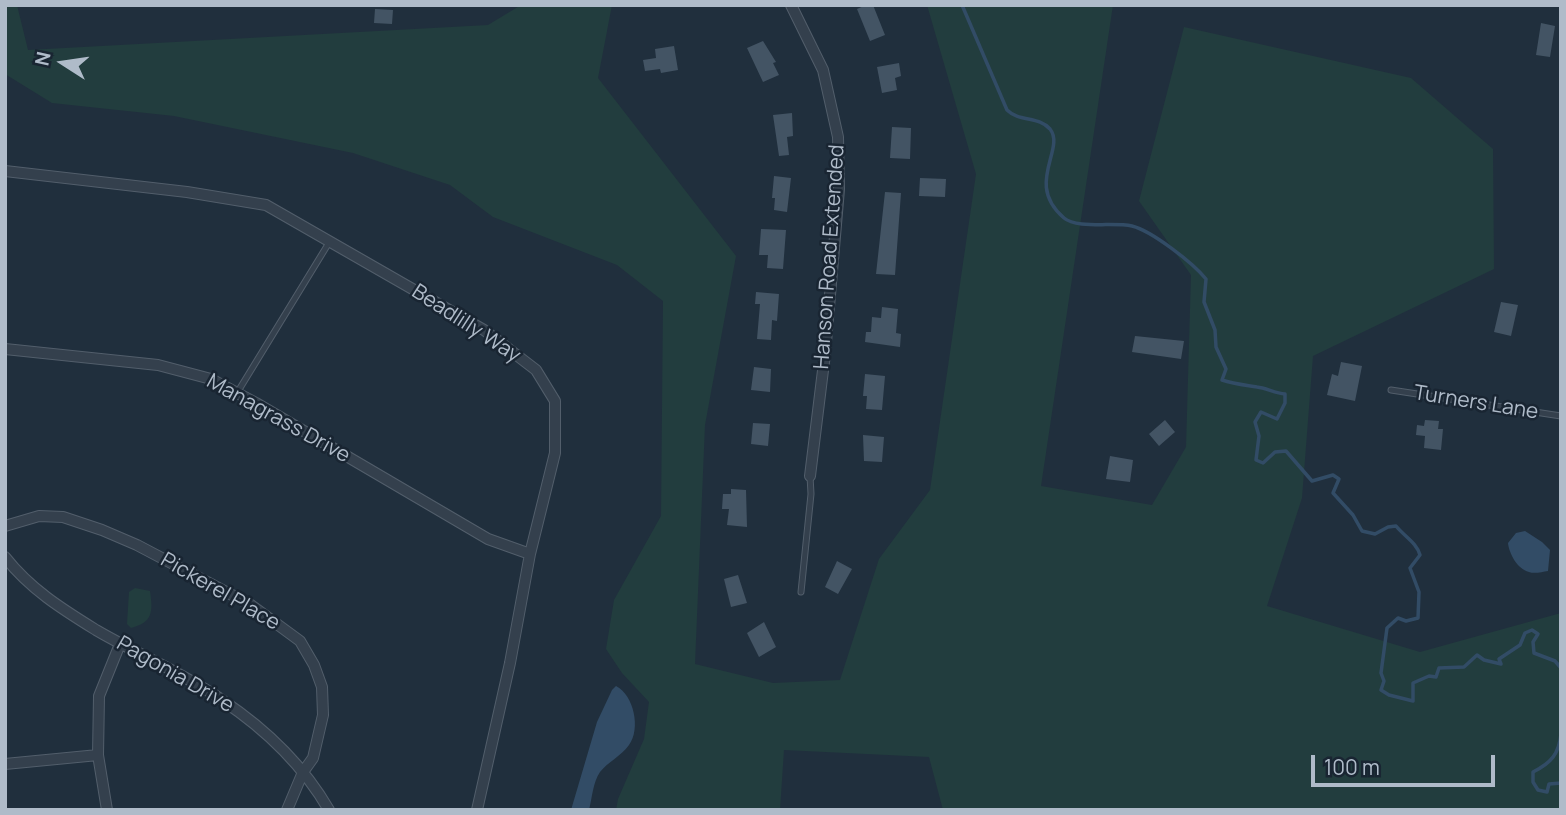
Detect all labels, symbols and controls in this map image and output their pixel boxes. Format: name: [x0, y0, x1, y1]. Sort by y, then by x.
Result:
north arrow: [28, 28, 98, 98]
text: N: [28, 49, 57, 68]
street label: Hanson Road Extended: [810, 144, 850, 370]
street label: Beadlilly Way: [407, 279, 525, 369]
street label: Managrass Drive: [202, 369, 354, 469]
street label: Turners Lane: [1412, 381, 1540, 425]
street label: Pickerel Place: [156, 548, 284, 636]
street label: Pagonia Drive: [112, 631, 238, 719]
scale bar: [1314, 742, 1498, 786]
text: 100 m: [1324, 753, 1380, 781]

